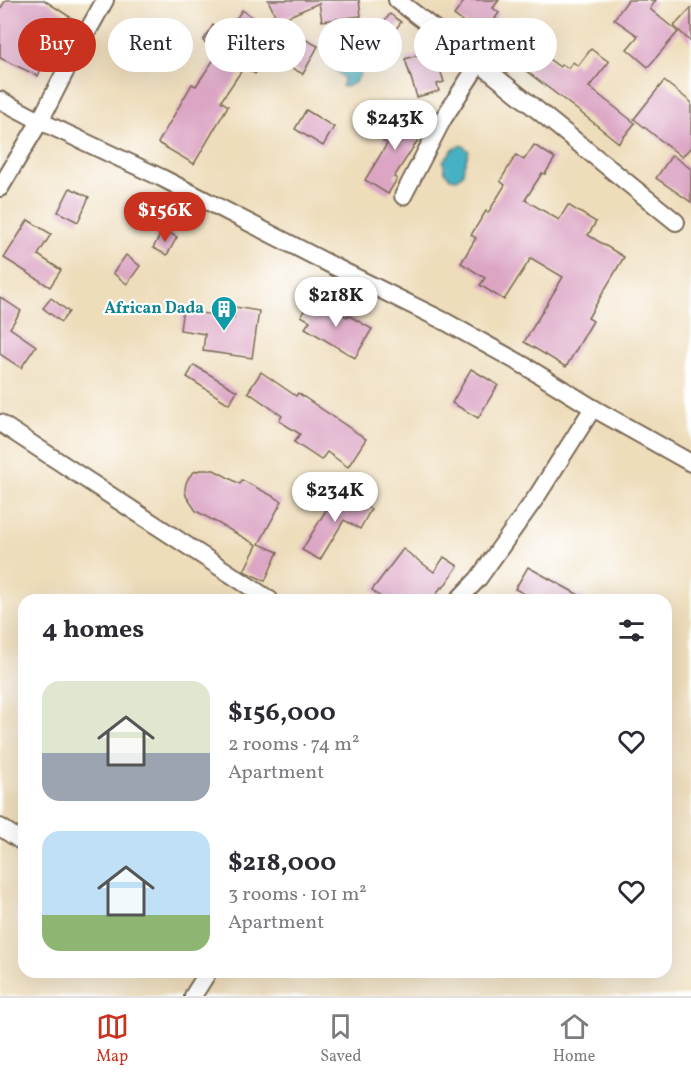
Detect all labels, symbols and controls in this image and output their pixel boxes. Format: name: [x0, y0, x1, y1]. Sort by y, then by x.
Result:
chip: Buy: [18, 18, 96, 72]
chip: Rent: [108, 18, 193, 72]
chip: Filters: [205, 18, 306, 72]
chip: New: [318, 18, 402, 72]
chip: Apartment: [414, 18, 557, 72]
pin: $243K: [353, 100, 437, 151]
text: $243K: [366, 105, 424, 133]
pin: $156K: [123, 192, 207, 243]
text: $156K: [138, 197, 192, 225]
pin: $218K: [294, 277, 378, 328]
text: $218K: [309, 282, 363, 310]
building icon: African Dada: [209, 294, 239, 332]
place label: African Dada: [104, 298, 204, 320]
pin: $234K: [293, 472, 377, 523]
text: $234K: [306, 477, 364, 505]
text: 4 homes: [42, 612, 144, 648]
icon: filters: [615, 614, 648, 647]
text: $156,000: [228, 695, 336, 731]
icon: home: [90, 705, 162, 777]
icon: heart: [615, 725, 648, 758]
text: 2 rooms · 74 m²: [228, 731, 359, 759]
text: Apartment: [228, 759, 324, 787]
text: $218,000: [228, 845, 336, 881]
icon: home: [90, 855, 162, 927]
icon: heart: [615, 875, 648, 908]
text: 3 rooms · 101 m²: [228, 881, 367, 909]
text: Apartment: [228, 909, 324, 937]
tab: Map: [96, 1010, 129, 1068]
tab: Saved: [320, 1010, 361, 1068]
tab: Home: [553, 1010, 595, 1068]

